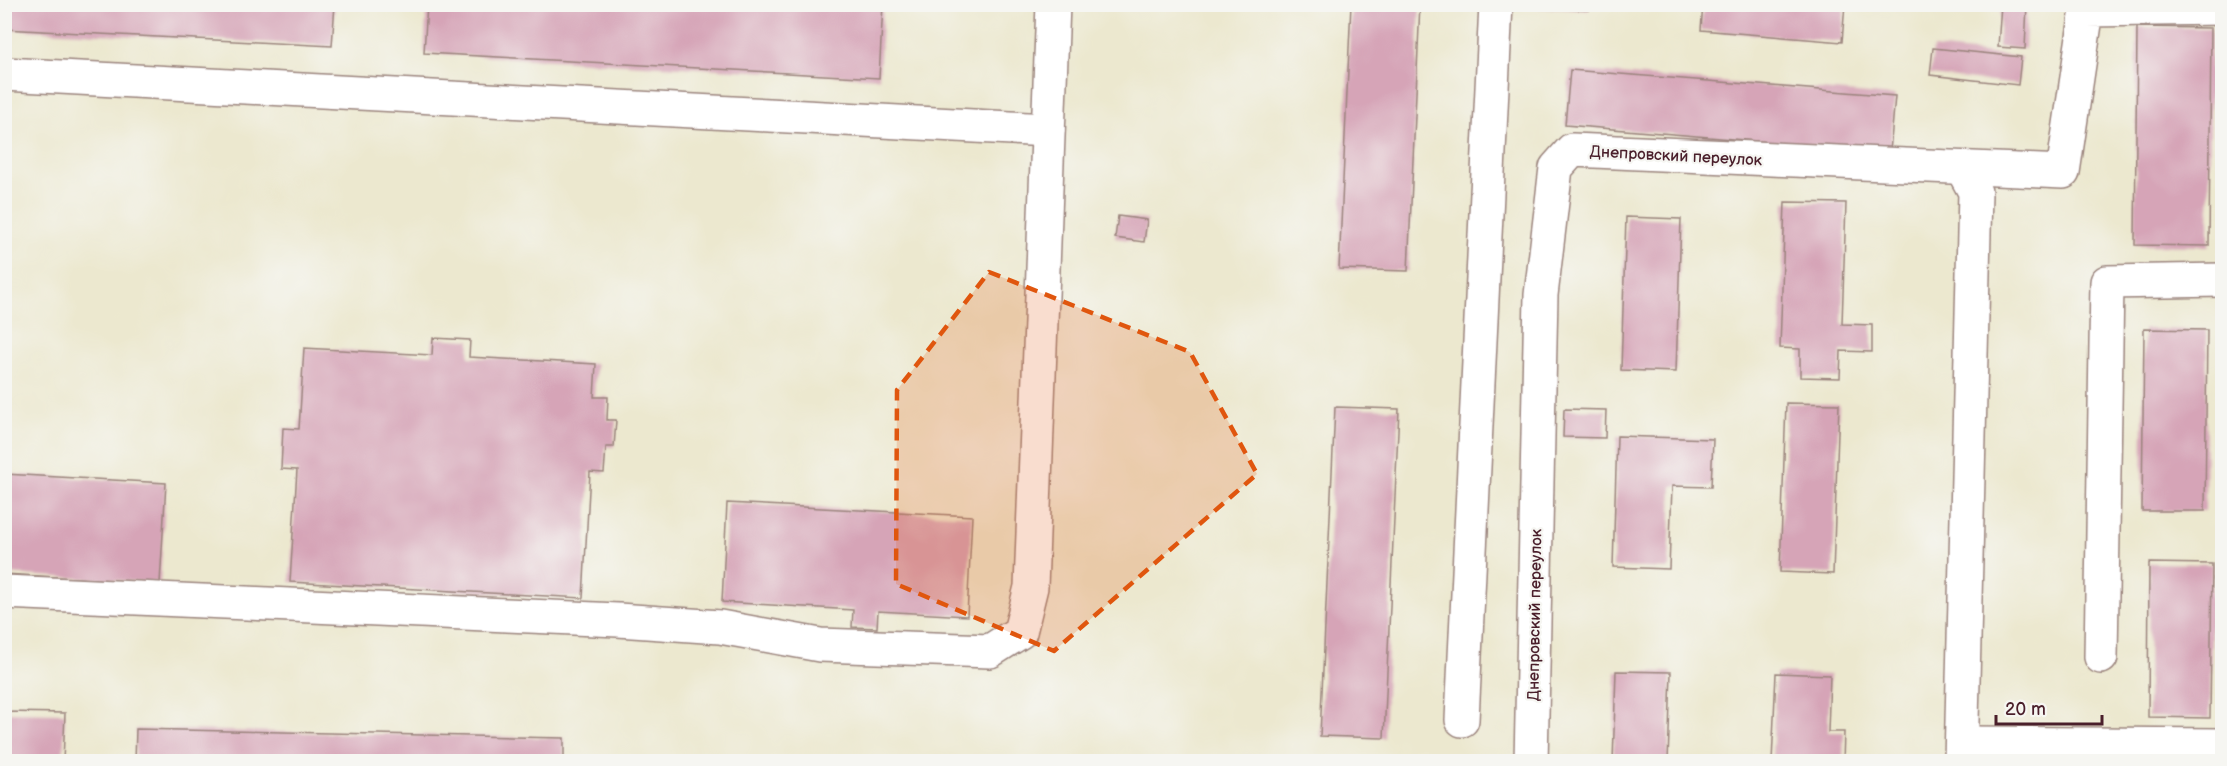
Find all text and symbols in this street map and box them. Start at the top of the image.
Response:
street label: Днепровский переулок [1589,142,1763,171]
street label: Днепровский переулок [1524,528,1547,701]
scale bar [1996,688,2102,726]
text: 20 m [2005,699,2046,720]

